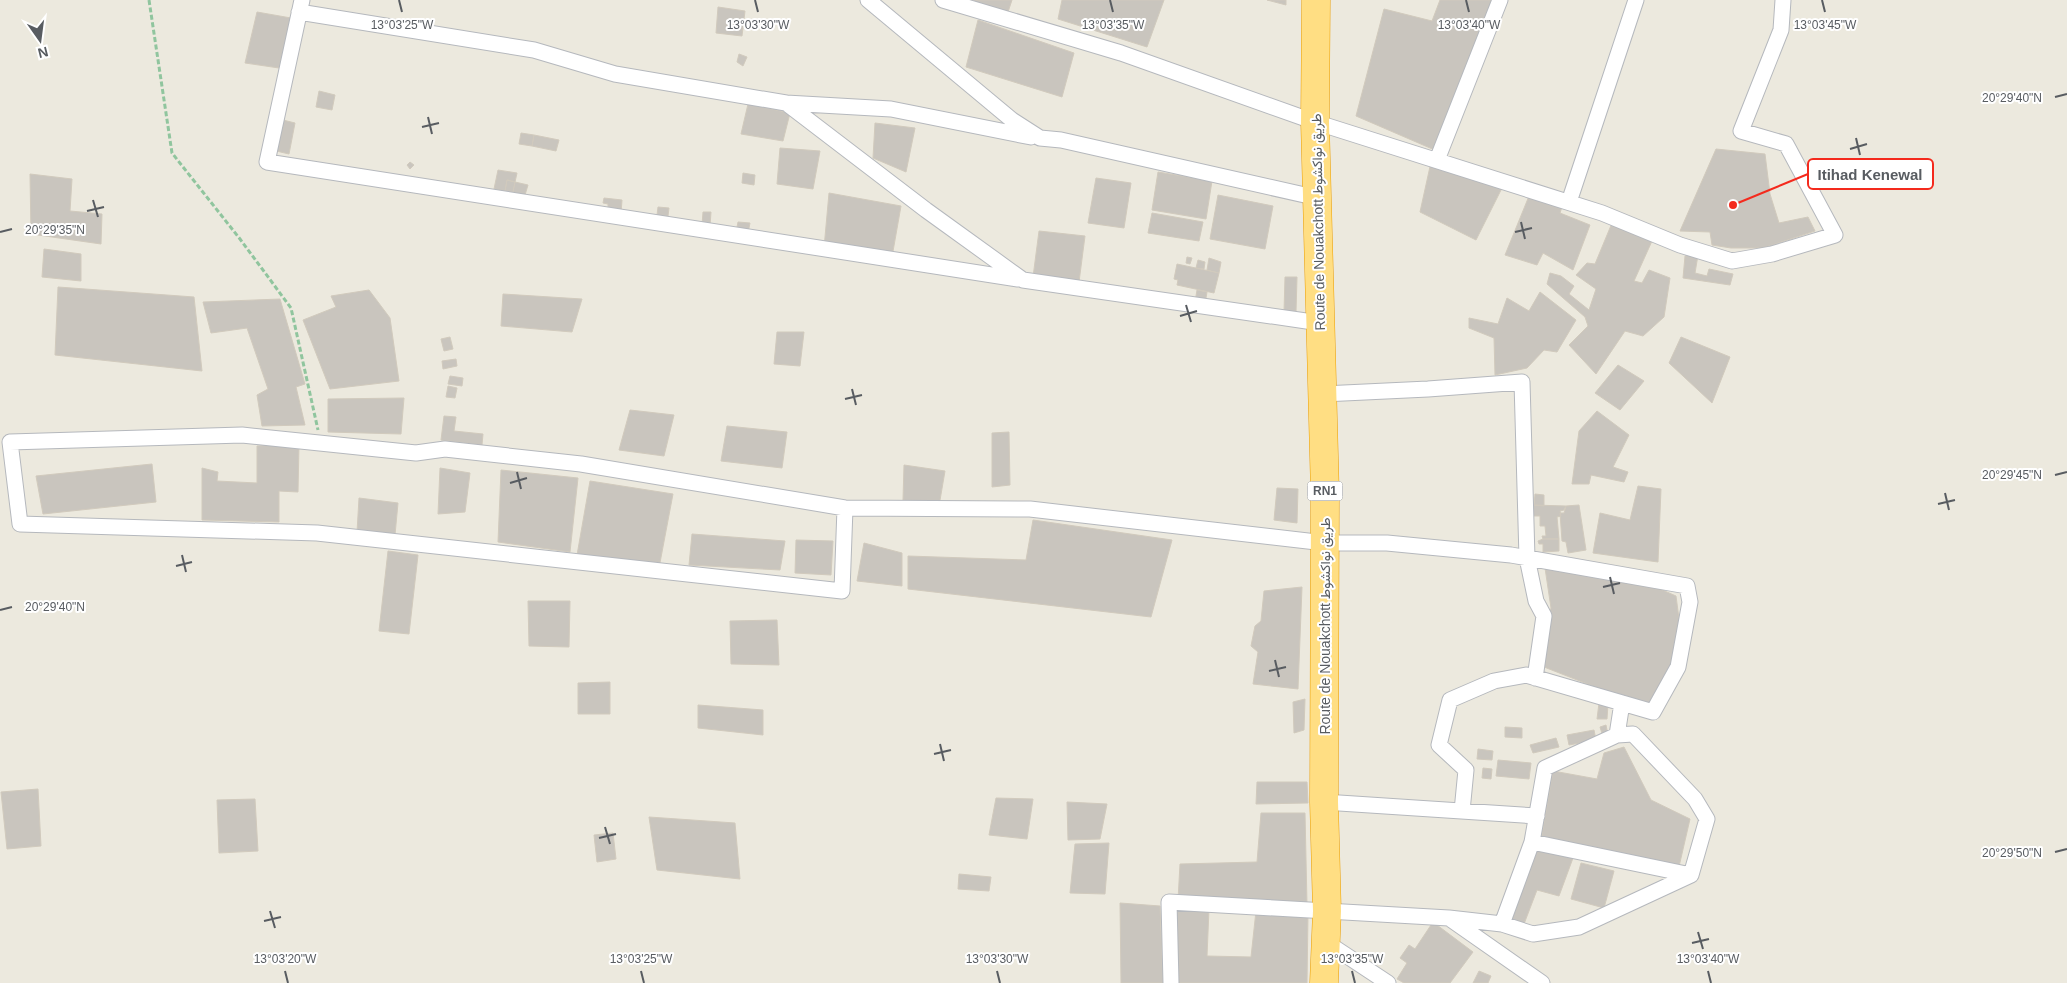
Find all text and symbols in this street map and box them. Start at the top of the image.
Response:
north arrow [15,15,65,65]
text: 13°03'25"W [371,18,434,32]
text: 13°03'30"W [727,18,790,32]
text: 13°03'35"W [1082,18,1145,32]
text: 13°03'40"W [1438,18,1501,32]
text: 13°03'45"W [1794,18,1857,32]
text: N [36,44,50,62]
text: 20°29'40"N [1982,91,2042,105]
street label: Route de Nouakchott طريق نواكشوط [1308,113,1329,331]
callout: Itihad Kenewal [1808,159,1933,189]
text: Itihad Kenewal [1817,166,1923,183]
text: 20°29'35"N [25,223,85,237]
text: 20°29'45"N [1982,468,2042,482]
road number: RN1 [1308,482,1342,501]
street label: Route de Nouakchott طريق نواكشوط [1317,517,1334,735]
text: 20°29'40"N [25,600,85,614]
text: 20°29'50"N [1982,846,2042,860]
text: 13°03'20"W [254,952,317,966]
text: 13°03'25"W [610,952,673,966]
text: 13°03'30"W [966,952,1029,966]
text: 13°03'35"W [1321,952,1384,966]
text: 13°03'40"W [1677,952,1740,966]

